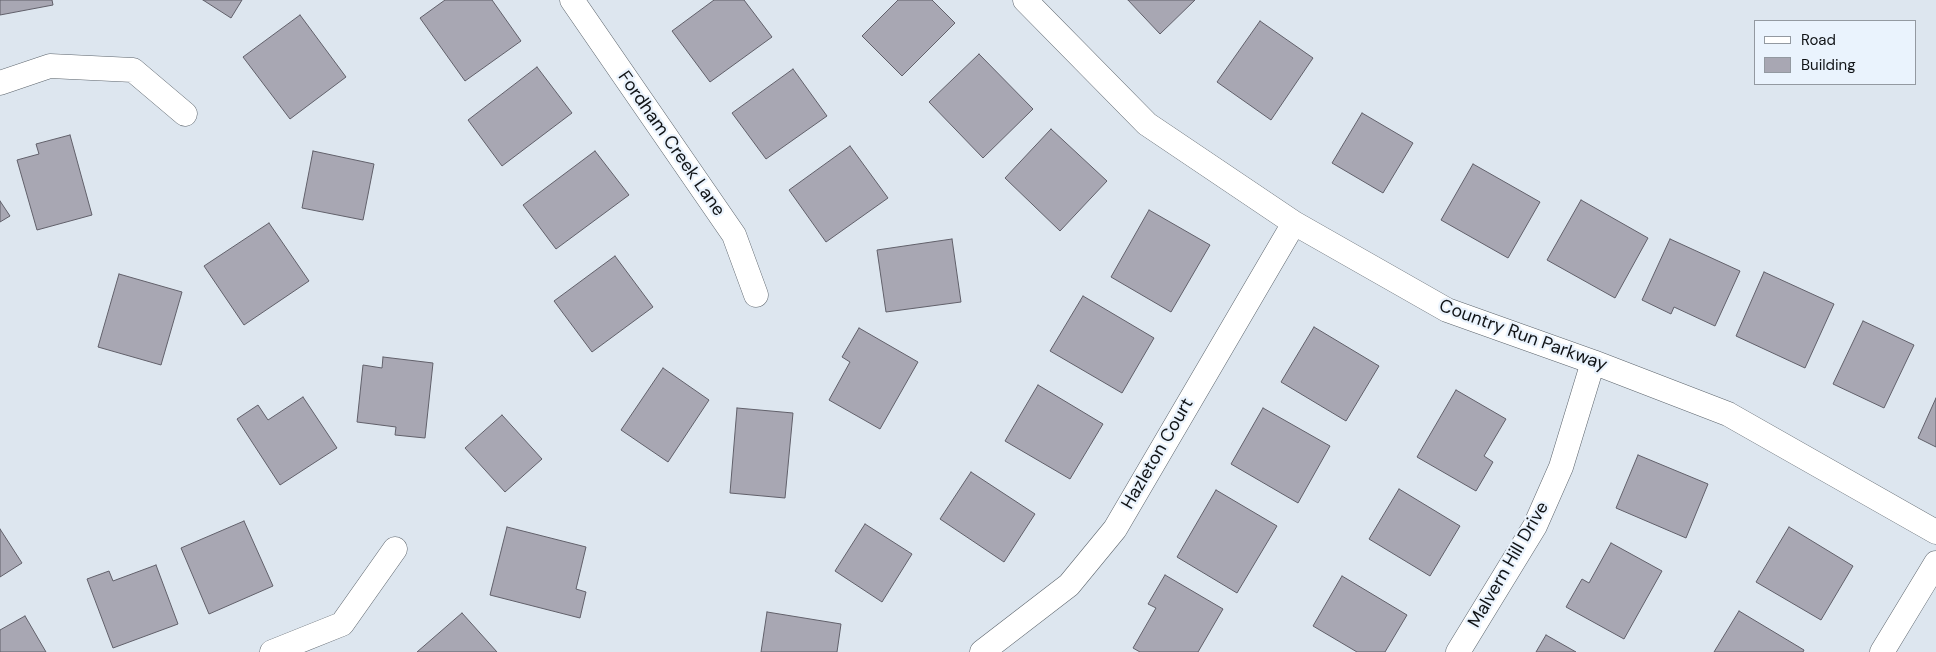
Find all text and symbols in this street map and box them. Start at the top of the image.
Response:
legend [1754,20,1916,85]
text: Road [1801,30,1836,50]
text: Building [1801,55,1856,75]
street label: Fordham Creek Lane [613,67,729,221]
street label: Country Run Parkway [1436,296,1610,376]
street label: Hazleton Court [1118,395,1198,513]
street label: Malvern Hill Drive [1464,498,1554,632]

